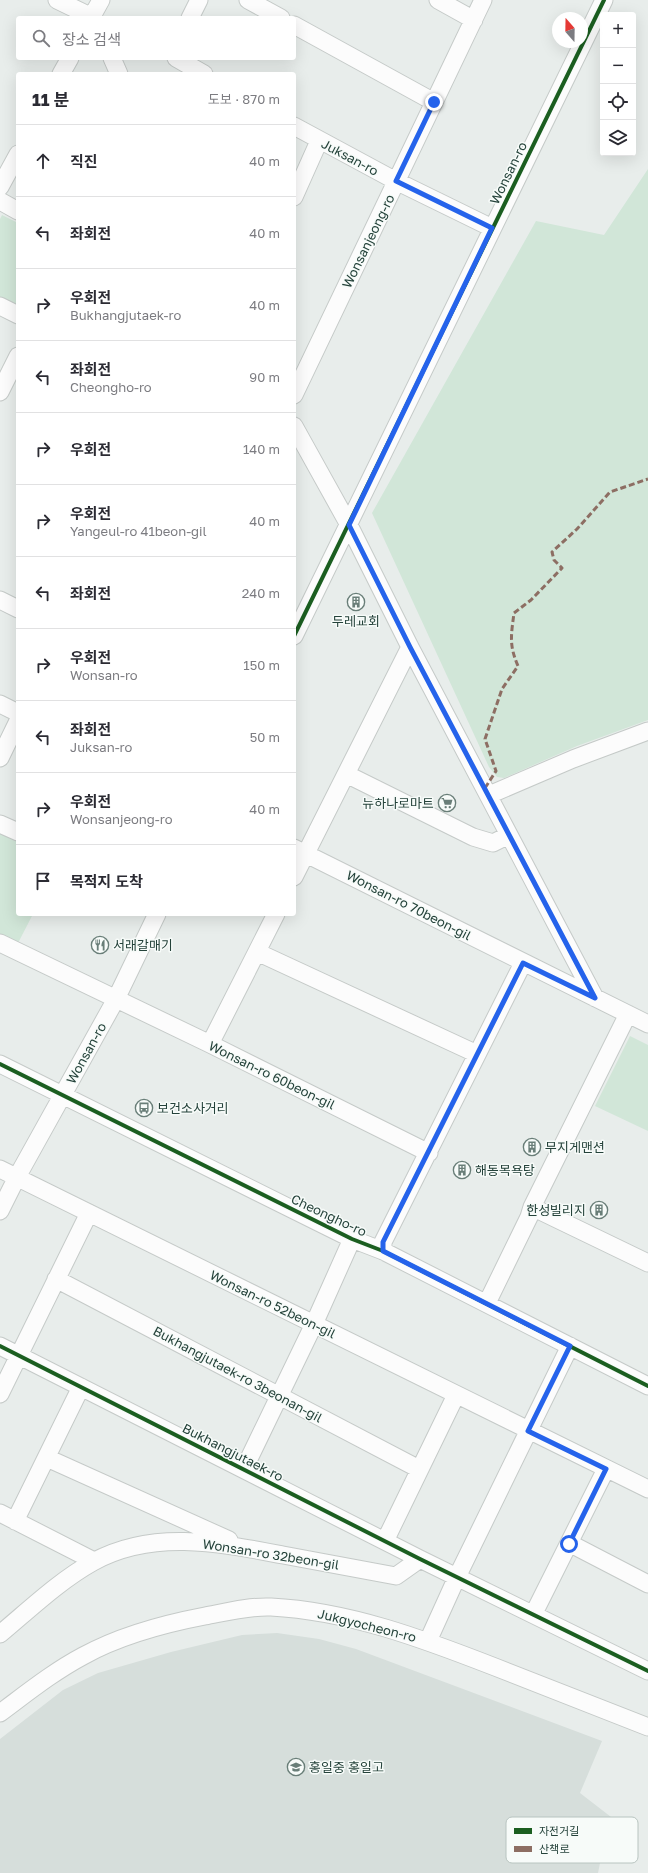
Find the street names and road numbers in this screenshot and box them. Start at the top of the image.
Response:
street label: Juksan-ro [319,135,381,179]
street label: Wonsan-ro [486,139,530,207]
street label: Wonsanjeong-ro [338,191,398,291]
street label: Wonsan-ro 70beon-gil [344,867,474,943]
street label: Wonsan-ro [63,1019,109,1086]
street label: Wonsan-ro 60beon-gil [206,1037,338,1113]
street label: Cheongho-ro [289,1190,370,1240]
street label: Wonsan-ro 52beon-gil [208,1267,338,1341]
street label: Bukhangjutaek-ro 3beonan-gil [151,1323,325,1425]
street label: Bukhangjutaek-ro [180,1420,286,1484]
street label: Wonsan-ro 32beon-gil [202,1535,340,1573]
street label: Jukgyocheon-ro [316,1605,418,1645]

